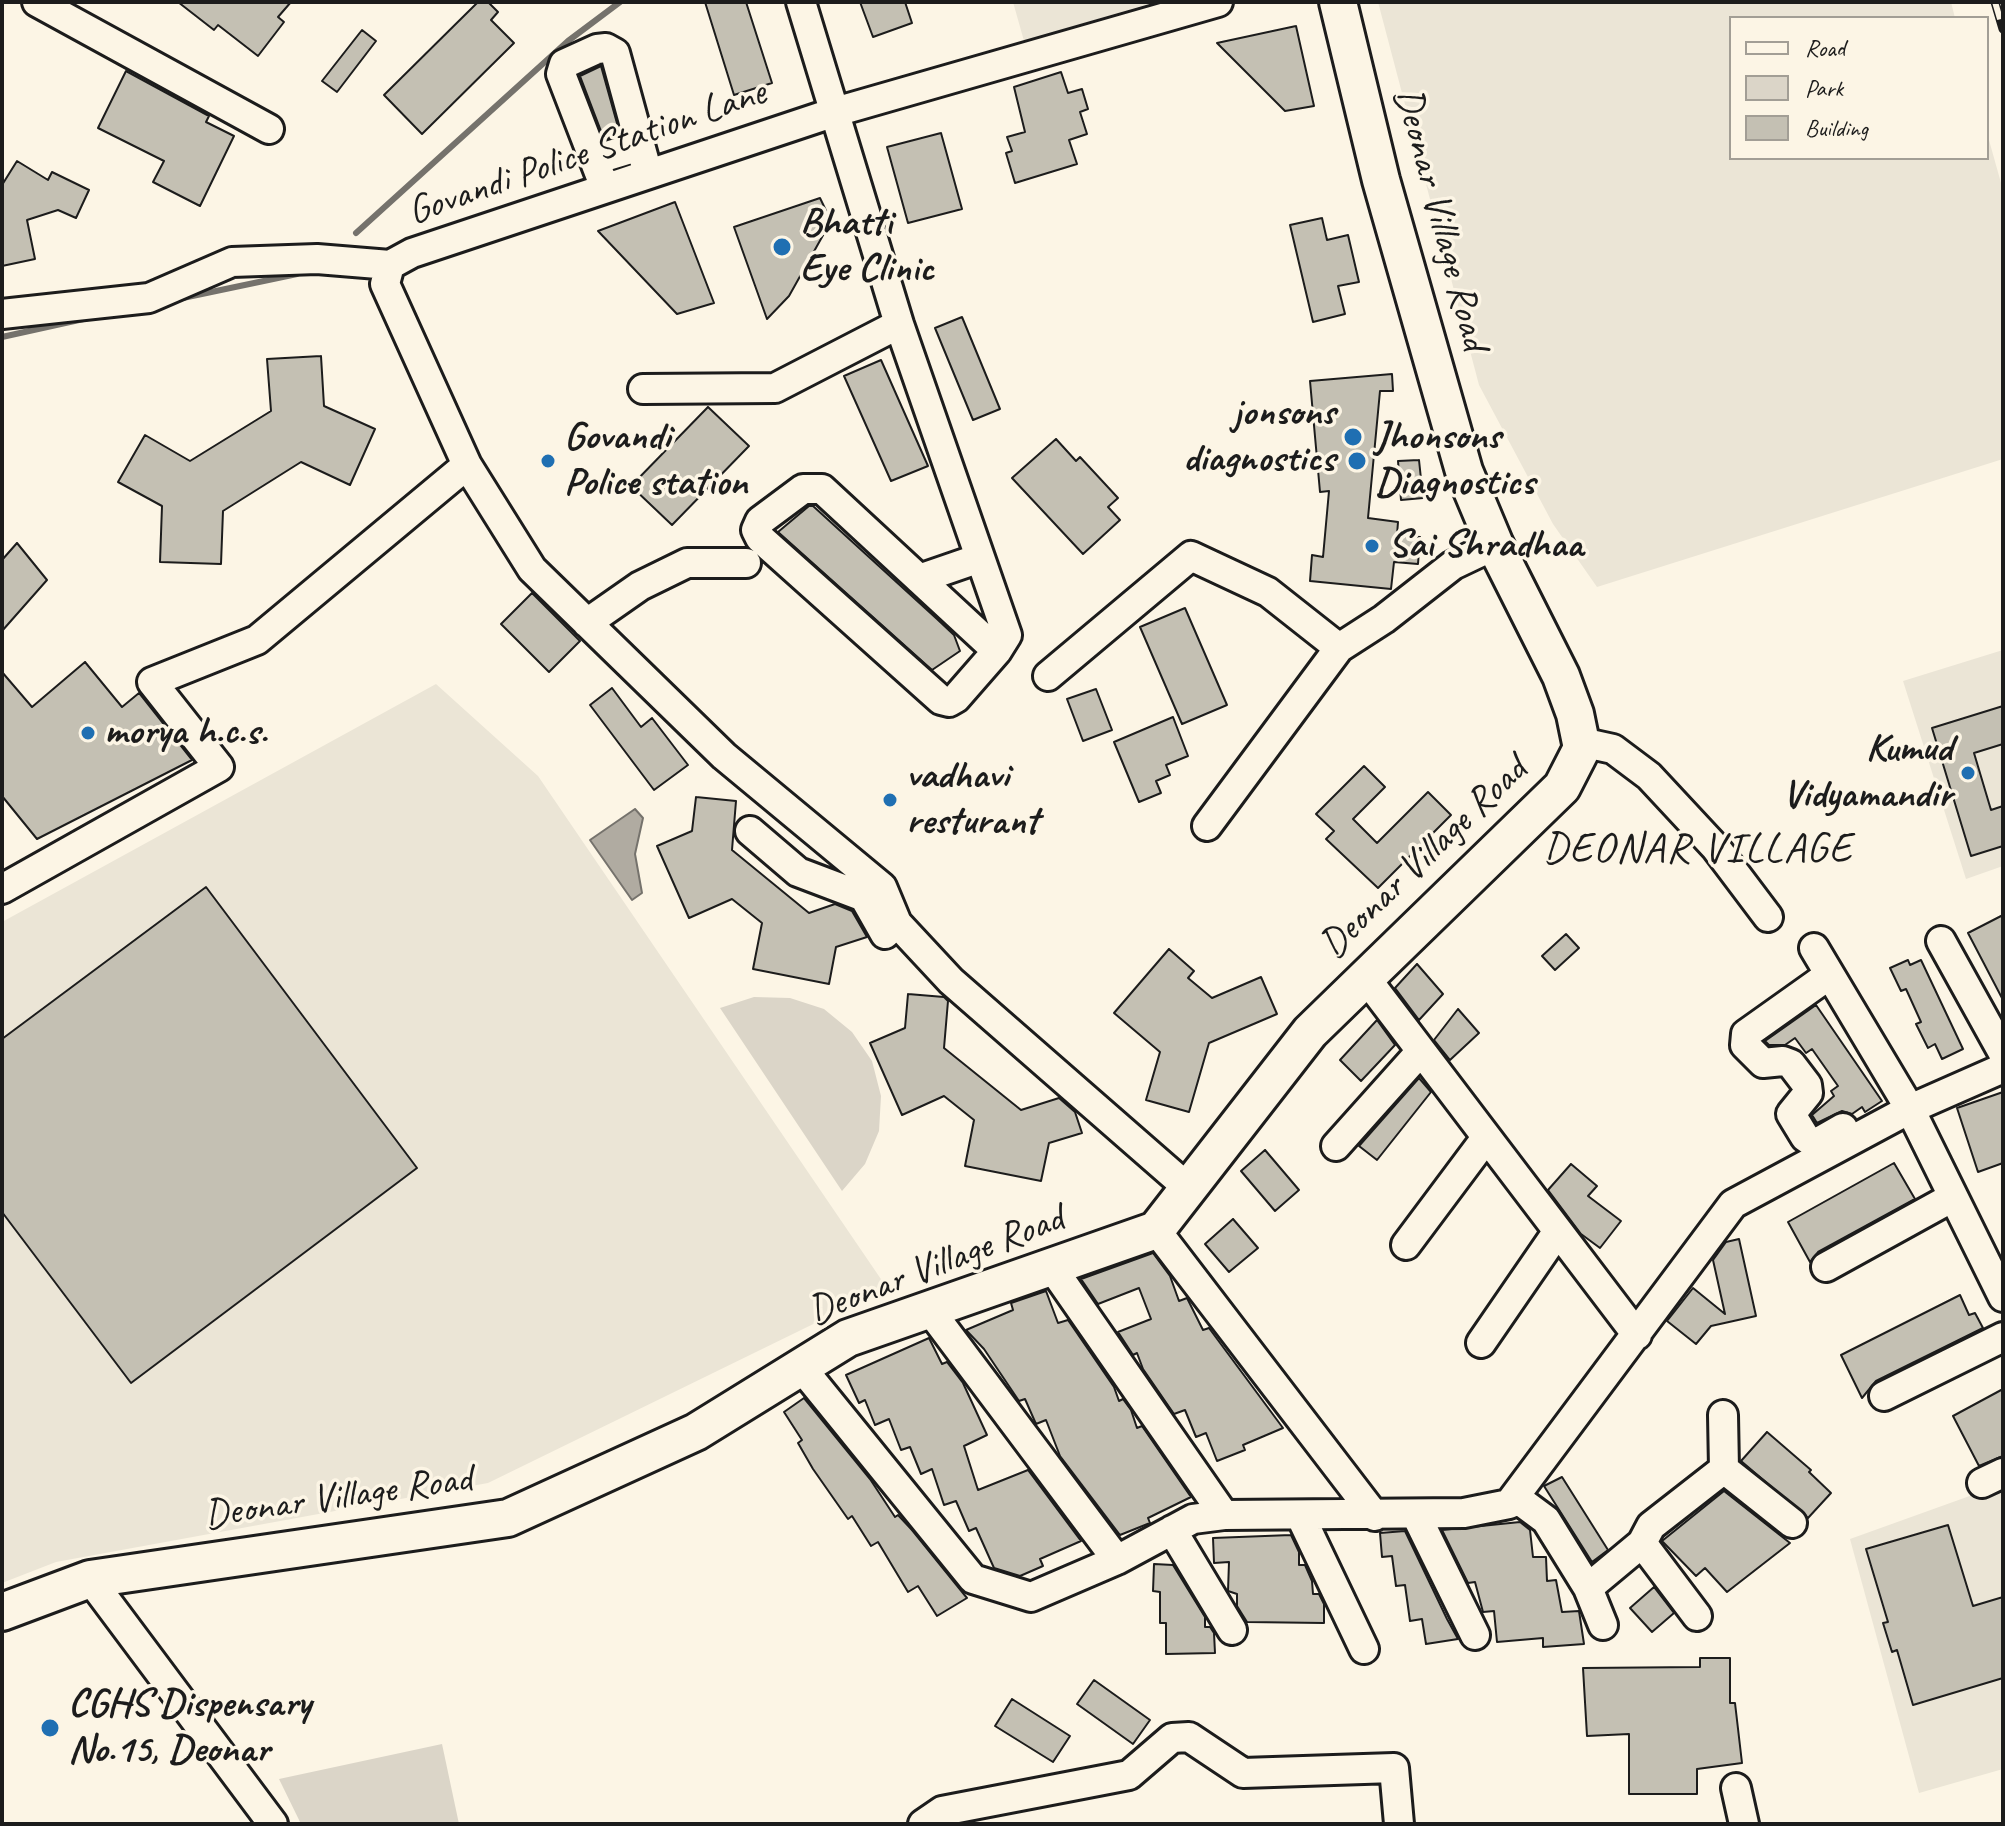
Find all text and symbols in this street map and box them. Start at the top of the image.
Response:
legend [1729,16,1989,160]
text: Road [1805,33,1845,63]
street label: Govandi Police Station Lane [402,69,772,237]
text: Park [1805,73,1843,103]
street label: Deonar Village Road [1382,83,1498,355]
text: Building [1805,113,1868,143]
place label: Bhatti Eye Clinic [800,200,934,294]
marker: Bhatti Eye Clinic [771,236,793,258]
place label: jonsons diagnostics [1183,390,1335,484]
place label: Govandi Police station [564,414,747,508]
place label: Jhonsons Diagnostics [1375,414,1534,508]
marker: jonsons diagnostics [1342,426,1364,448]
marker: Jhonsons Diagnostics [1346,450,1368,472]
marker: Govandi Police station [539,452,557,470]
place label: Sai Shradhaa [1388,522,1583,570]
marker: Sai Shradhaa [1363,537,1381,555]
place label: morya h.c.s. [104,709,267,757]
marker: morya h.c.s. [79,724,97,742]
place label: Kumud Vidyamandir [1782,726,1952,820]
street label: Deonar Village Road [1310,747,1538,969]
place label: vadhavi resturant [906,753,1039,847]
marker: Kumud Vidyamandir [1959,764,1977,782]
marker: vadhavi resturant [881,791,899,809]
district label: DEONAR VILLAGE [1546,825,1850,875]
street label: Deonar Village Road [802,1195,1070,1337]
street label: Deonar Village Road [201,1455,475,1541]
place label: CGHS Dispensary No.15, Deonar [68,1681,311,1775]
marker: CGHS Dispensary No.15, Deonar [39,1717,61,1739]

